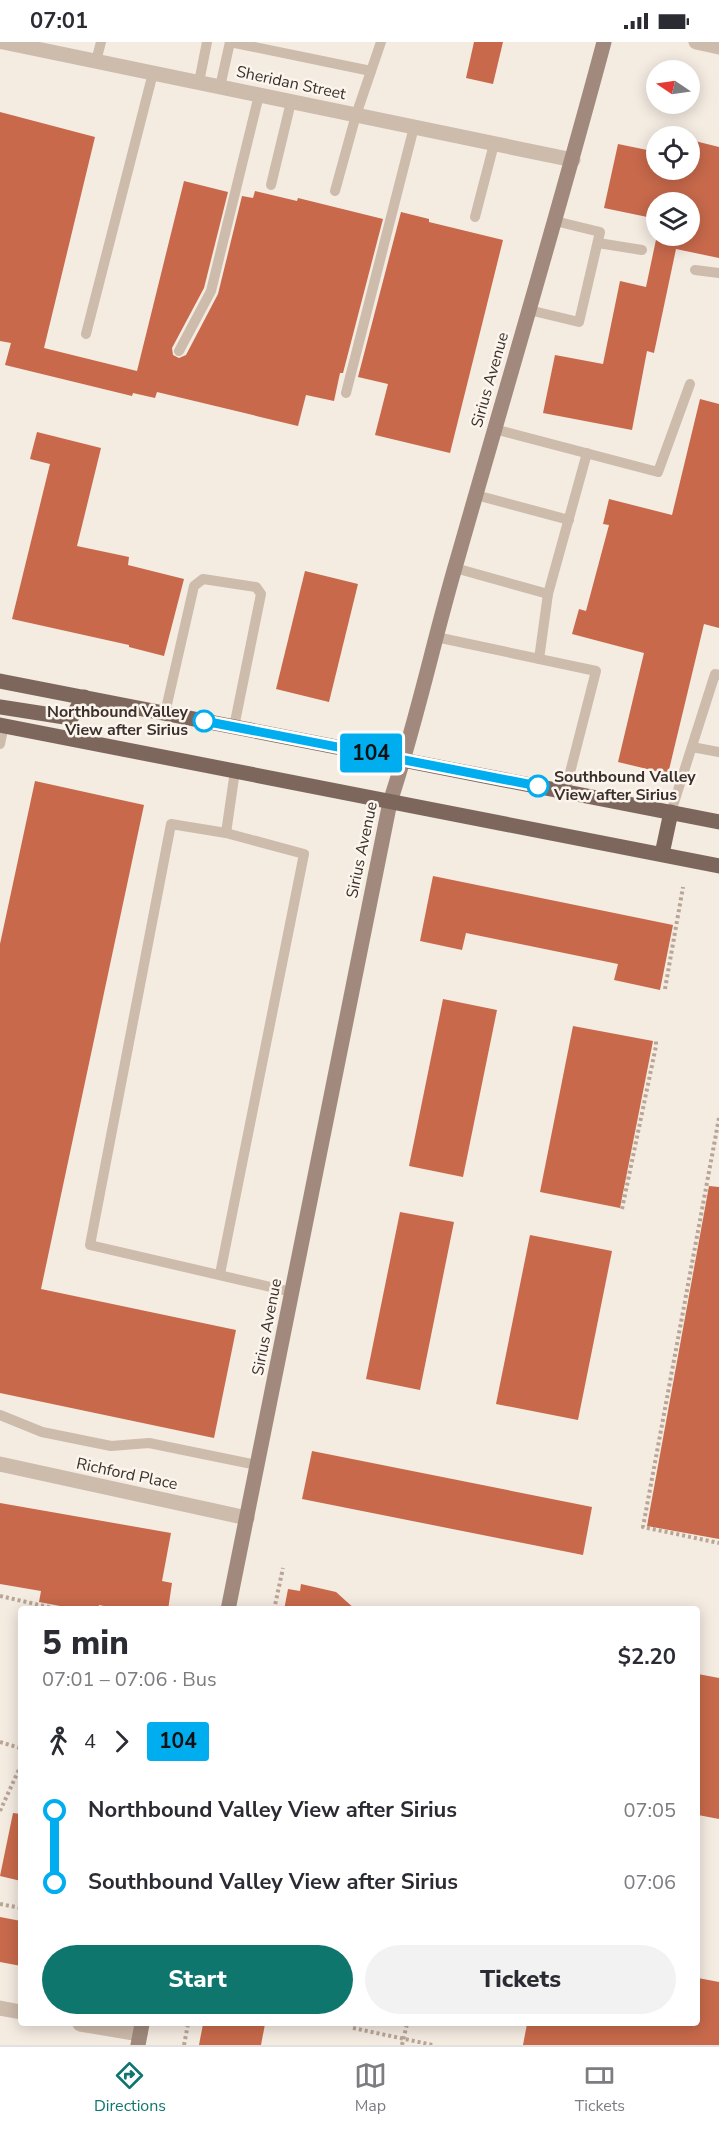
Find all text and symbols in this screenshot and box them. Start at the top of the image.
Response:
text: 07:01 [30,6,88,36]
north arrow [646,60,700,114]
map controls [646,60,700,246]
street label: Sheridan Street [234,61,348,105]
button: locate [646,126,700,180]
button: layers [646,192,700,246]
street label: Sirius Avenue [466,330,514,430]
place label: Northbound Valley View after Sirius [47,701,189,741]
marker: Northbound Valley View after Sirius [193,710,215,732]
line badge: 104 [336,734,406,772]
text: 104 [352,739,390,767]
place label: Southbound Valley View after Sirius [553,766,696,806]
marker: Southbound Valley View after Sirius [527,775,549,797]
street label: Sirius Avenue [341,800,383,900]
street label: Sirius Avenue [247,1277,287,1377]
street label: Richford Place [74,1453,180,1495]
text: 5 min [42,1621,129,1666]
text: $2.20 [618,1642,676,1672]
text: 07:01 – 07:06 · Bus [42,1666,217,1693]
icon: walk [42,1725,75,1758]
icon: forward [105,1725,138,1758]
text: 104 [159,1727,197,1755]
text: 4 [84,1728,96,1755]
text: Northbound Valley View after Sirius [88,1795,457,1825]
text: 07:05 [623,1797,676,1824]
text: Southbound Valley View after Sirius [88,1867,458,1897]
text: 07:06 [623,1869,676,1896]
button: Start [42,1945,353,2014]
button: Tickets [365,1945,676,2014]
tab: Directions [94,2059,166,2117]
tab: Map [354,2059,387,2117]
tab: Tickets [575,2059,625,2117]

